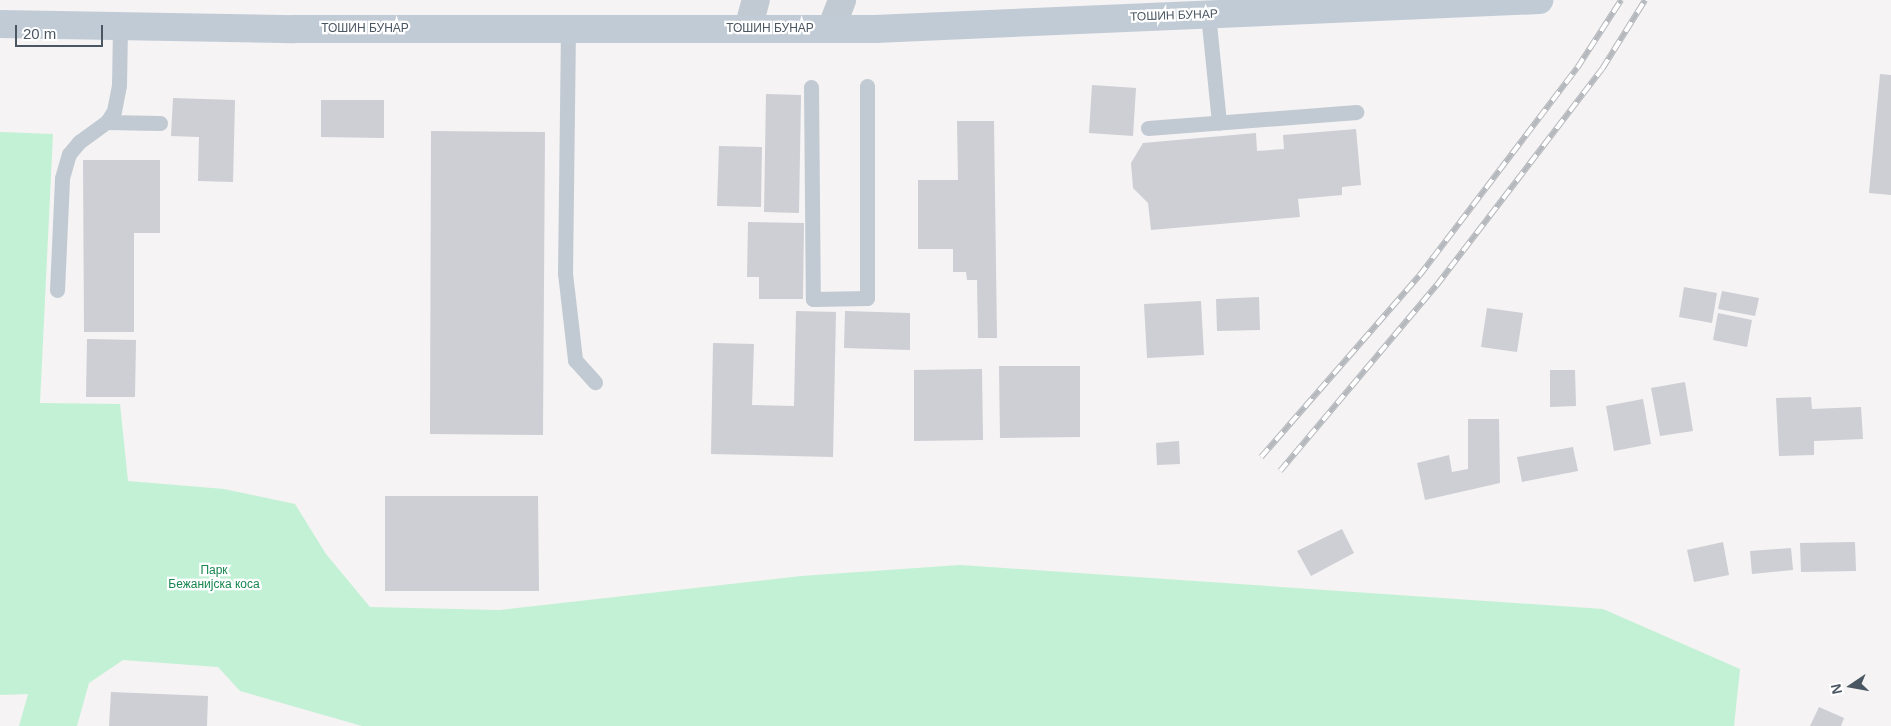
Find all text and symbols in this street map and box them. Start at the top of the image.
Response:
street label: ТОШИН БУНАР [1130,7,1218,25]
scale bar [18,15,105,47]
street label: ТОШИН БУНАР [321,22,409,36]
street label: ТОШИН БУНАР [726,22,814,36]
text: 20 m [23,25,56,42]
park label: Парк Бежанијска коса [168,564,260,592]
north arrow [1826,661,1876,711]
text: N [1827,683,1845,696]

